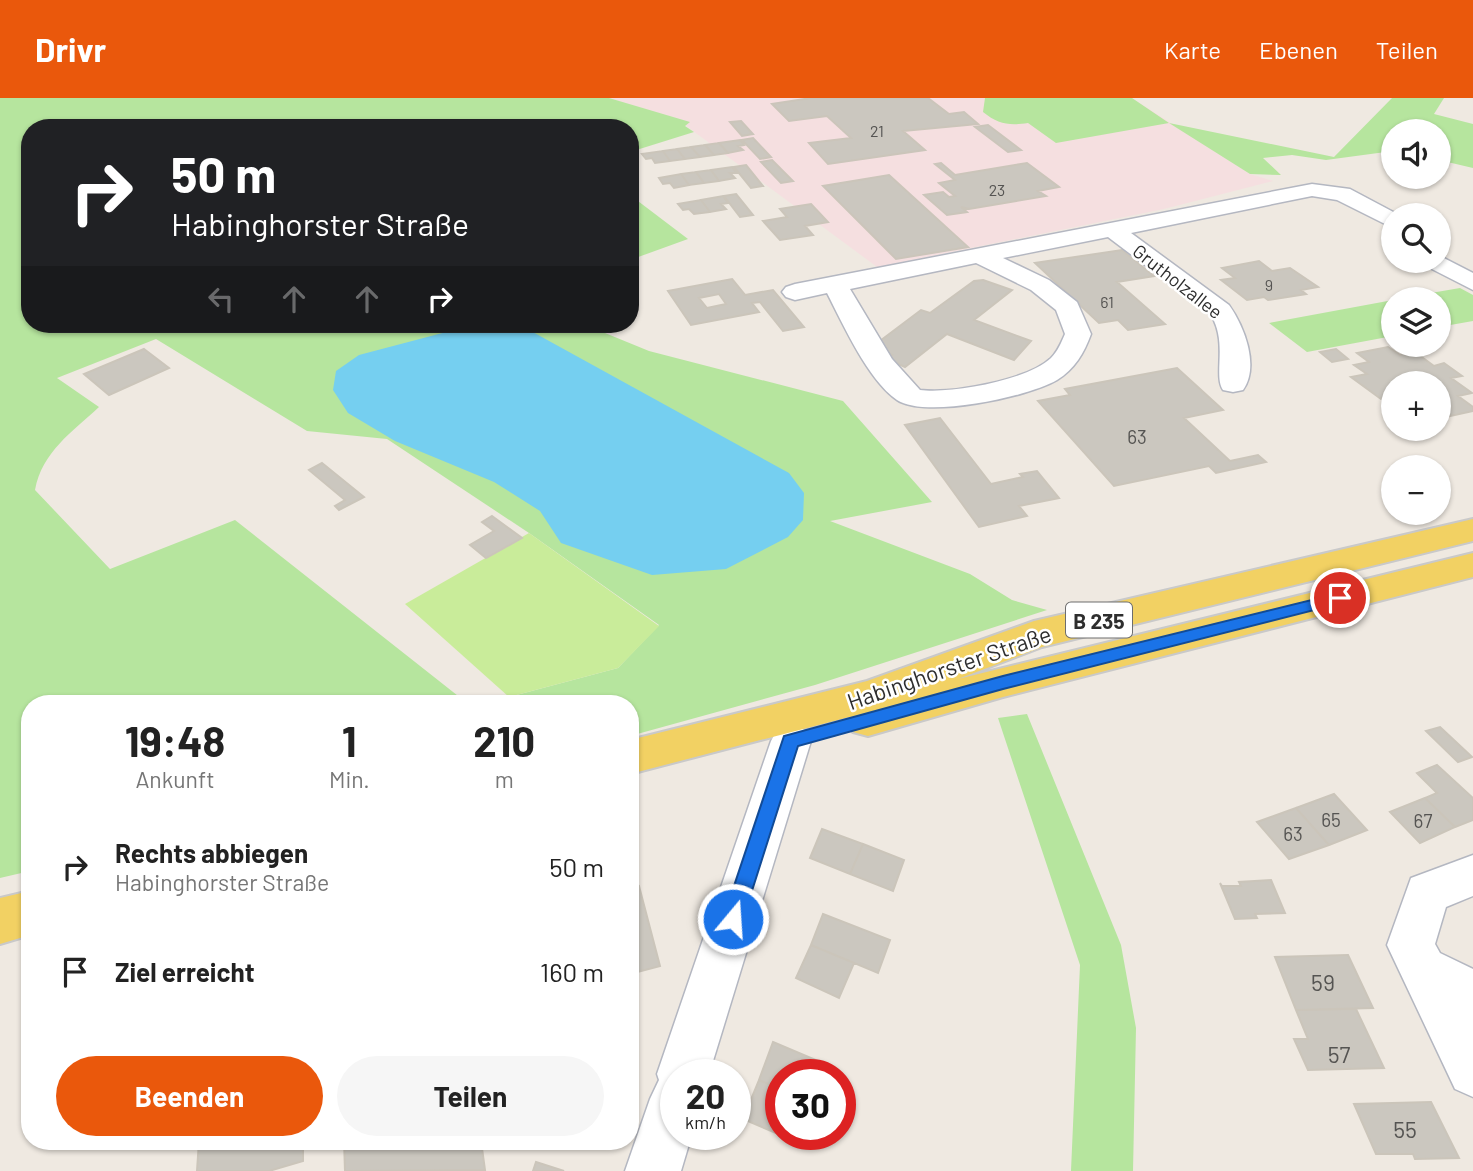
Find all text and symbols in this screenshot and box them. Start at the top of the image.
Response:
text: Drivr [35,29,106,69]
text: Karte [1164,35,1221,64]
text: Ebenen [1259,35,1338,64]
text: Teilen [1376,35,1438,64]
map controls [1381,119,1451,525]
button: sound [1381,119,1451,189]
house number: 21 [870,121,884,140]
text: 50 m [171,144,276,203]
icon: right [56,147,147,238]
house number: 23 [989,180,1005,199]
button: search [1381,203,1451,273]
text: Habinghorster Straße [171,204,469,242]
street label: Grutholzallee [1129,239,1227,323]
house number: 9 [1265,275,1273,294]
icon: left [202,280,240,318]
icon: ahead [275,280,313,318]
icon: ahead [348,280,386,318]
icon: right [421,280,459,318]
button: layers [1381,287,1451,357]
house number: 61 [1100,292,1114,311]
button: + [1381,371,1451,441]
house number: 63 [1127,425,1147,448]
button: − [1381,455,1451,525]
pin [1310,568,1370,628]
icon: arrive [1321,579,1359,617]
road number: B 235 [1066,602,1132,638]
street label: Habinghorster Straße [843,619,1055,715]
text: 19:48 [125,715,225,765]
text: 1 [342,715,357,765]
text: 210 [473,715,535,765]
text: Ankunft [135,765,215,793]
text: Min. [329,765,370,793]
text: m [495,765,514,793]
house number: 65 [1321,808,1341,831]
house number: 67 [1414,809,1432,832]
house number: 63 [1283,822,1303,845]
text: Rechts abbiegen [115,837,308,868]
icon: right [56,848,94,886]
text: 50 m [549,851,604,882]
text: Habinghorster Straße [115,868,329,896]
position arrow [696,882,770,956]
icon: arrive [56,953,94,991]
text: Ziel erreicht [115,956,255,987]
text: 160 m [540,956,604,987]
house number: 59 [1311,968,1335,996]
house number: 57 [1328,1040,1350,1068]
button: Beenden [56,1056,323,1136]
button: Teilen [337,1056,604,1136]
speed limit sign: 30 [765,1059,856,1150]
text: 20 [686,1074,725,1116]
text: km/h [685,1111,726,1133]
house number: 55 [1393,1115,1417,1143]

